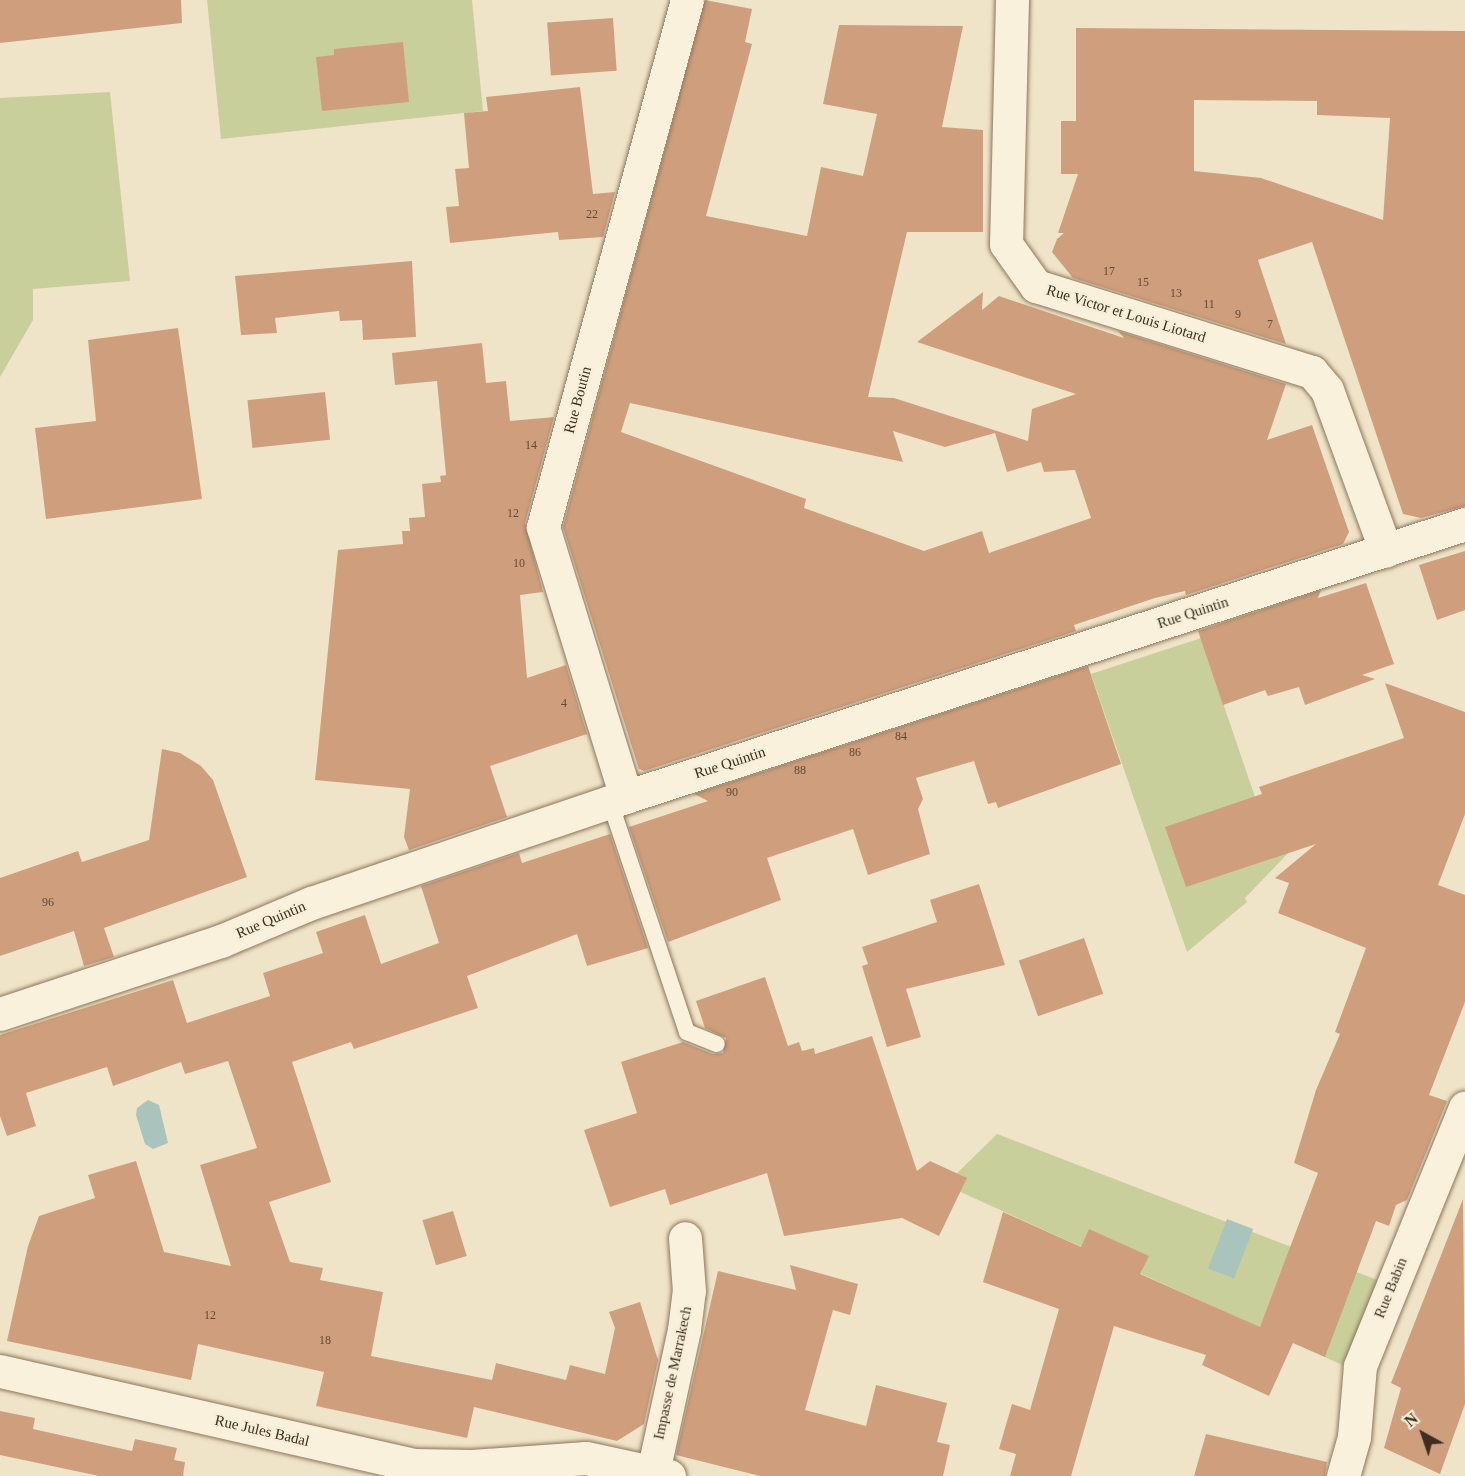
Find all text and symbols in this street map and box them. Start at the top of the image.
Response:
house number: 22 [586,208,598,222]
house number: 17 [1103,265,1115,279]
house number: 15 [1137,276,1149,290]
street label: Rue Victor et Louis Liotard [1044,281,1208,347]
house number: 13 [1170,287,1182,301]
house number: 11 [1203,298,1215,312]
house number: 9 [1235,308,1241,322]
house number: 7 [1267,318,1273,332]
street label: Rue Boutin [560,364,596,436]
house number: 14 [525,439,537,453]
house number: 12 [507,507,519,521]
house number: 10 [513,557,525,571]
street label: Rue Quintin [1155,593,1231,633]
house number: 4 [561,697,567,711]
house number: 84 [895,730,907,744]
street label: Rue Quintin [692,743,768,783]
house number: 86 [849,746,861,760]
house number: 88 [794,764,806,778]
house number: 90 [726,786,738,800]
house number: 96 [42,896,54,910]
street label: Rue Quintin [234,897,308,943]
street label: Rue Babin [1371,1255,1411,1321]
street label: Impasse de Marrakech [650,1305,696,1441]
house number: 12 [204,1309,216,1323]
house number: 18 [319,1334,331,1348]
north arrow [1393,1404,1453,1464]
text: N [1401,1410,1421,1430]
street label: Rue Jules Badal [213,1411,311,1451]

